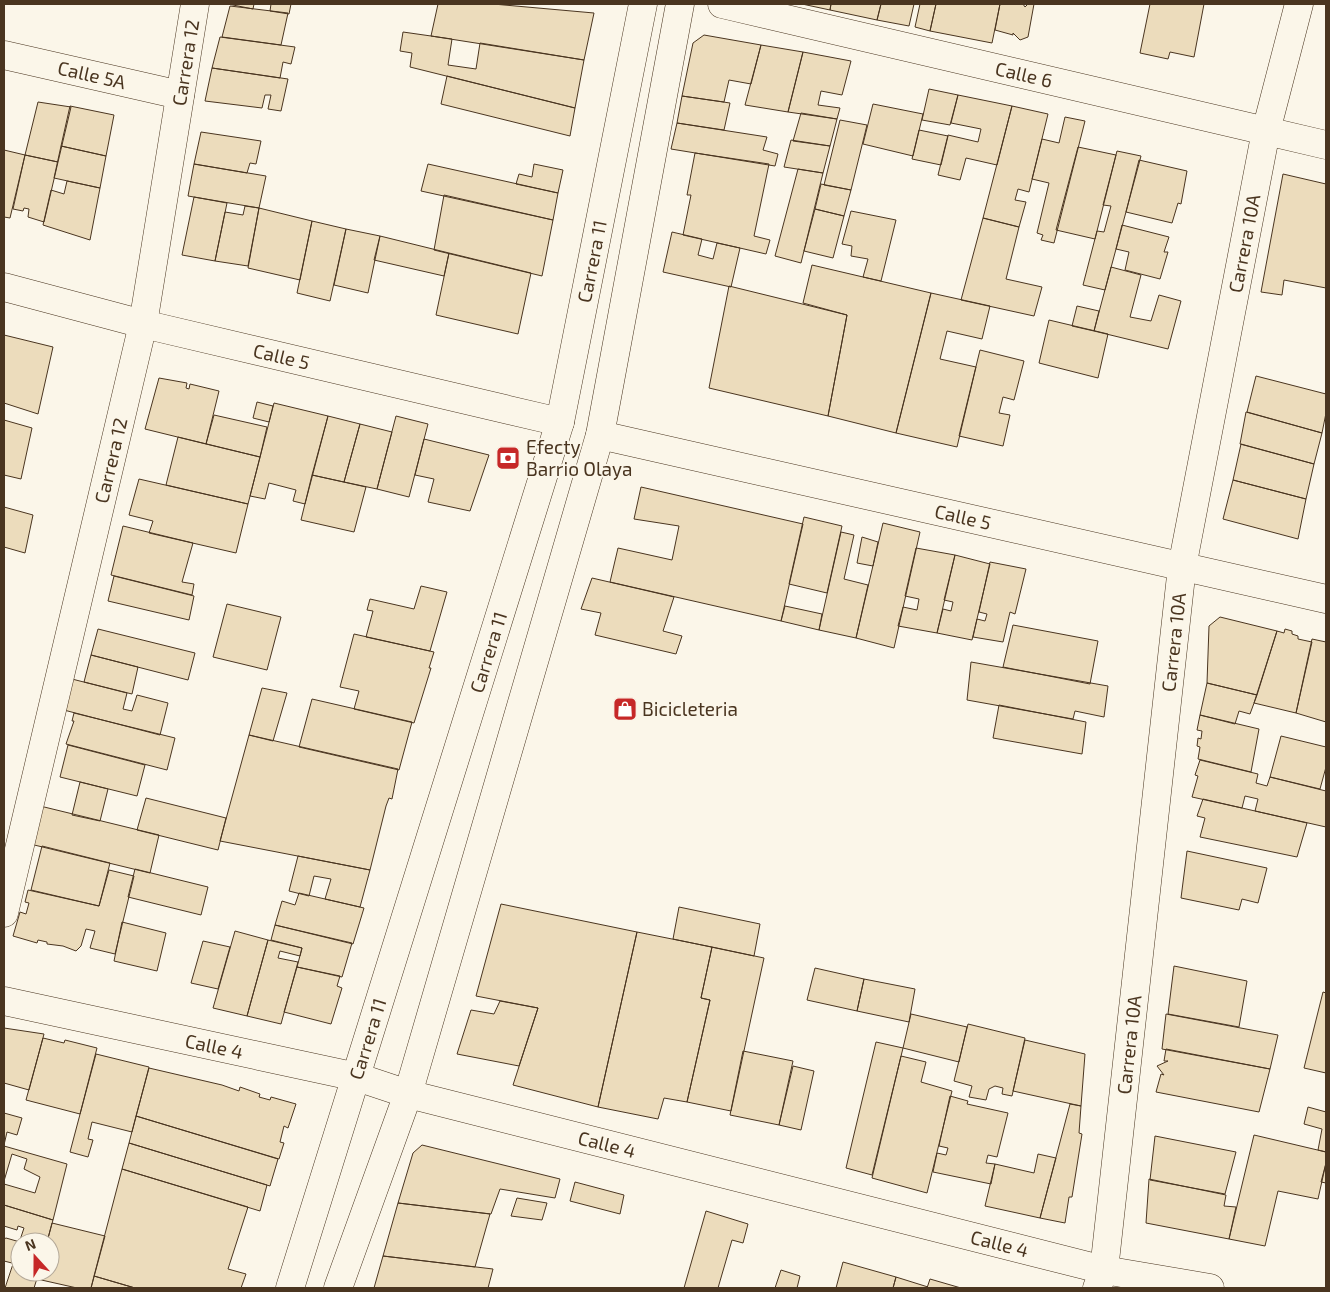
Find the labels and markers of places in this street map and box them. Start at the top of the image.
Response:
place label: Efecty Barrio Olaya [526,435,632,480]
bank icon: Efecty Barrio Olaya [495,445,521,471]
shop icon: Bicicleteria [612,696,638,722]
place label: Bicicleteria [642,697,738,720]

